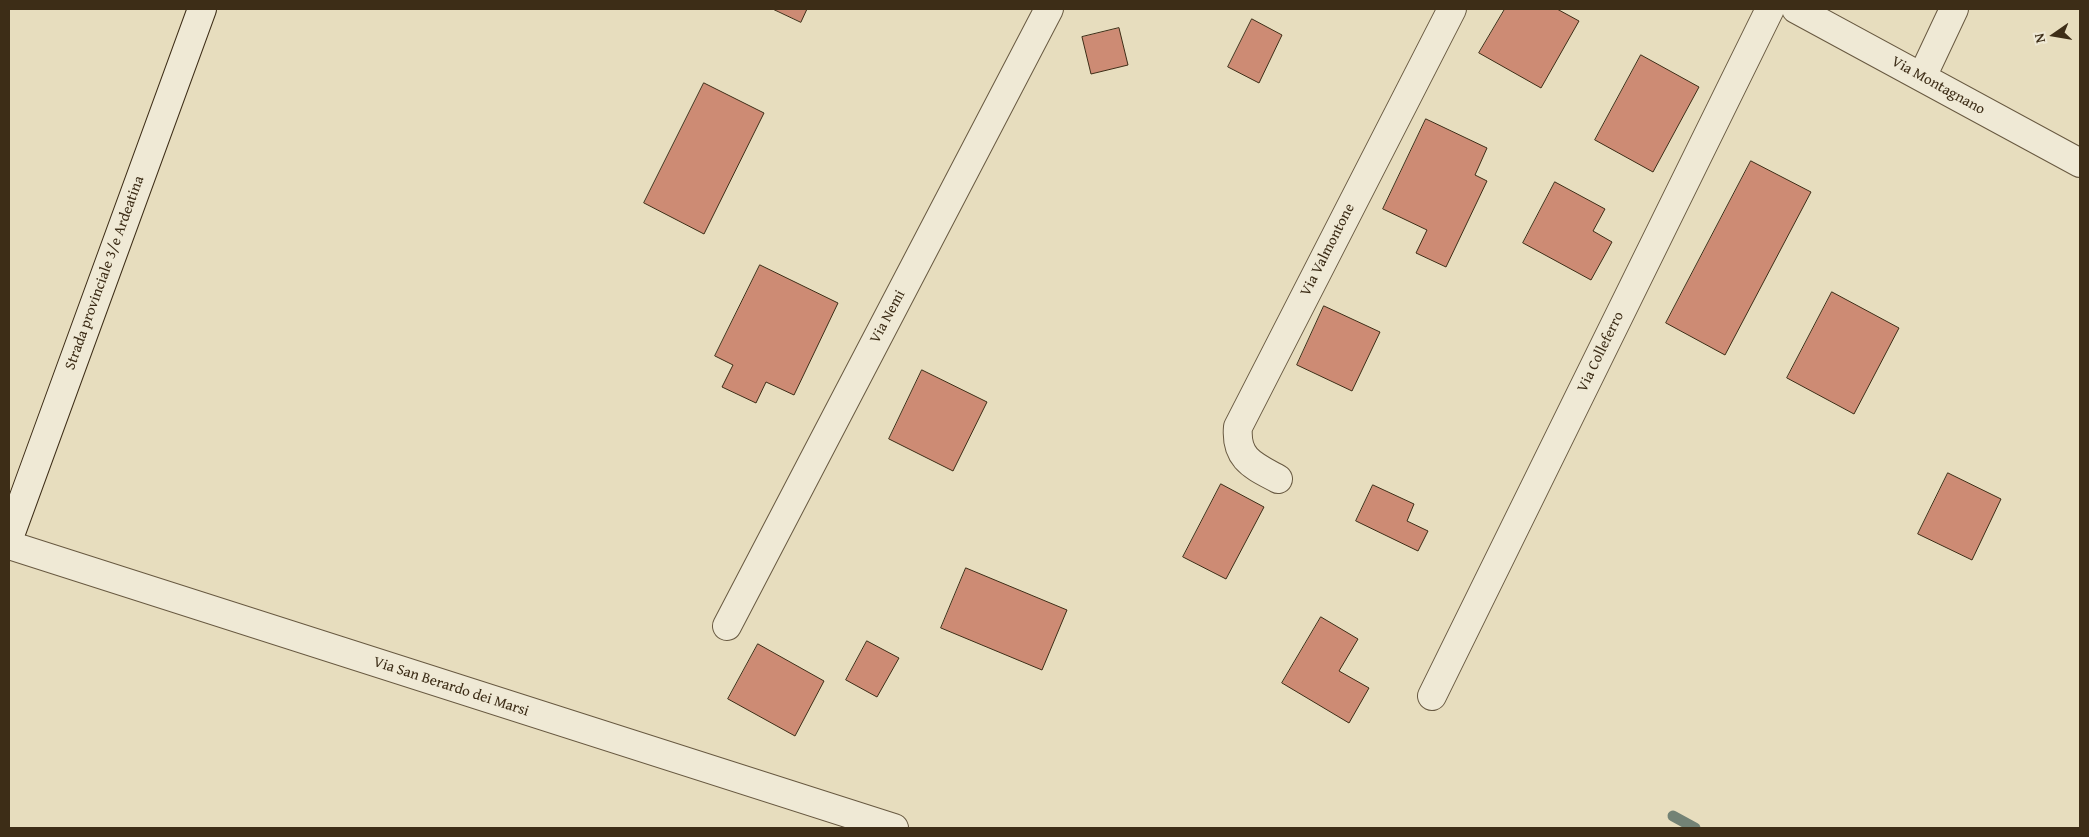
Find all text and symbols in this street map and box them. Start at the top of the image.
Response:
north arrow [2029,10,2079,60]
text: N [2029,32,2050,45]
street label: Via Montagnano [1888,53,1988,119]
street label: Strada provinciale 3/e Ardeatina [61,174,149,372]
street label: Via Valmontone [1297,201,1359,299]
street label: Via Nemi [867,287,909,347]
street label: Via Colleferro [1574,309,1628,395]
street label: Via San Berardo dei Marsi [371,653,531,721]

